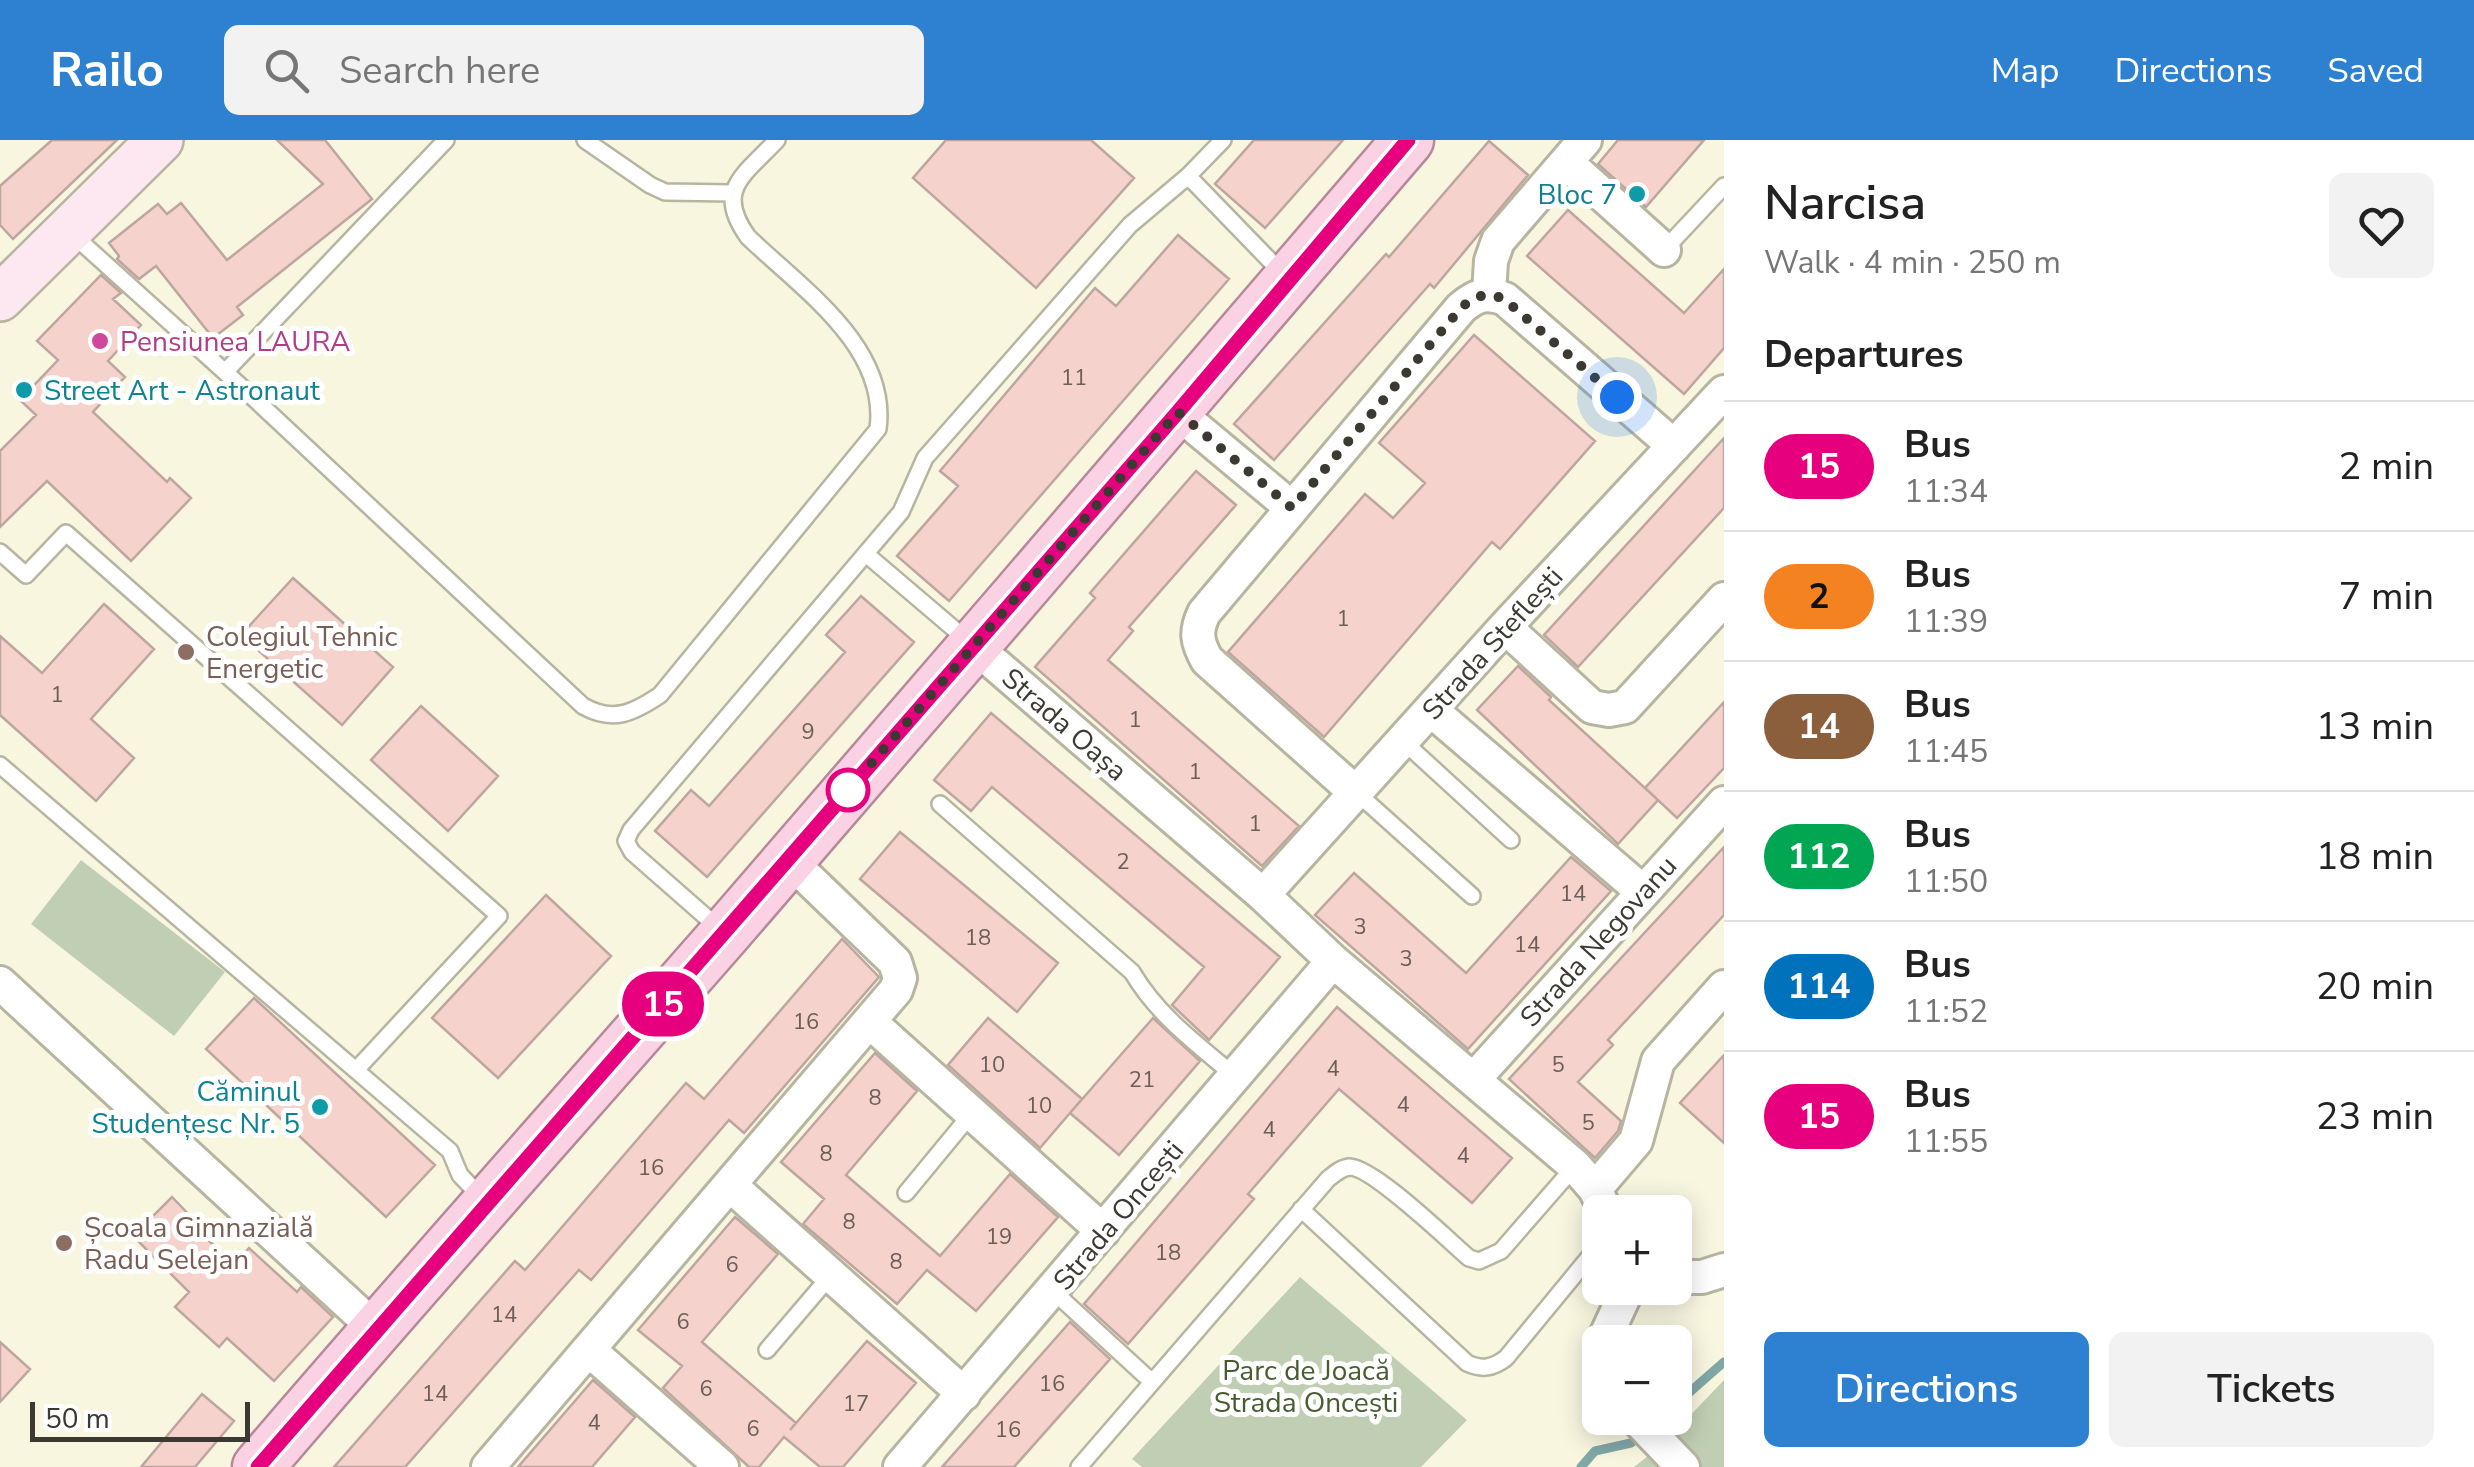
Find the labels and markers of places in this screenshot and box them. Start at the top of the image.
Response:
place label: Bloc 7 [1537,176,1617,214]
marker: Bloc 7 [1626,183,1648,205]
place label: Pensiunea LAURA [120,323,351,361]
marker: Pensiunea LAURA [89,330,111,352]
place label: Street Art - Astronaut [44,372,320,410]
marker: Street Art - Astronaut [13,379,35,401]
place label: Colegiul Tehnic Energetic [206,618,397,688]
marker: Colegiul Tehnic Energetic [175,641,197,663]
unlabelled marker [827,769,869,811]
place label: Căminul Studențesc Nr. 5 [91,1073,301,1143]
marker: Căminul Studențesc Nr. 5 [309,1096,331,1118]
place label: Școala Gimnazială Radu Selejan [84,1209,314,1279]
marker: Școala Gimnazială Radu Selejan [53,1232,75,1254]

